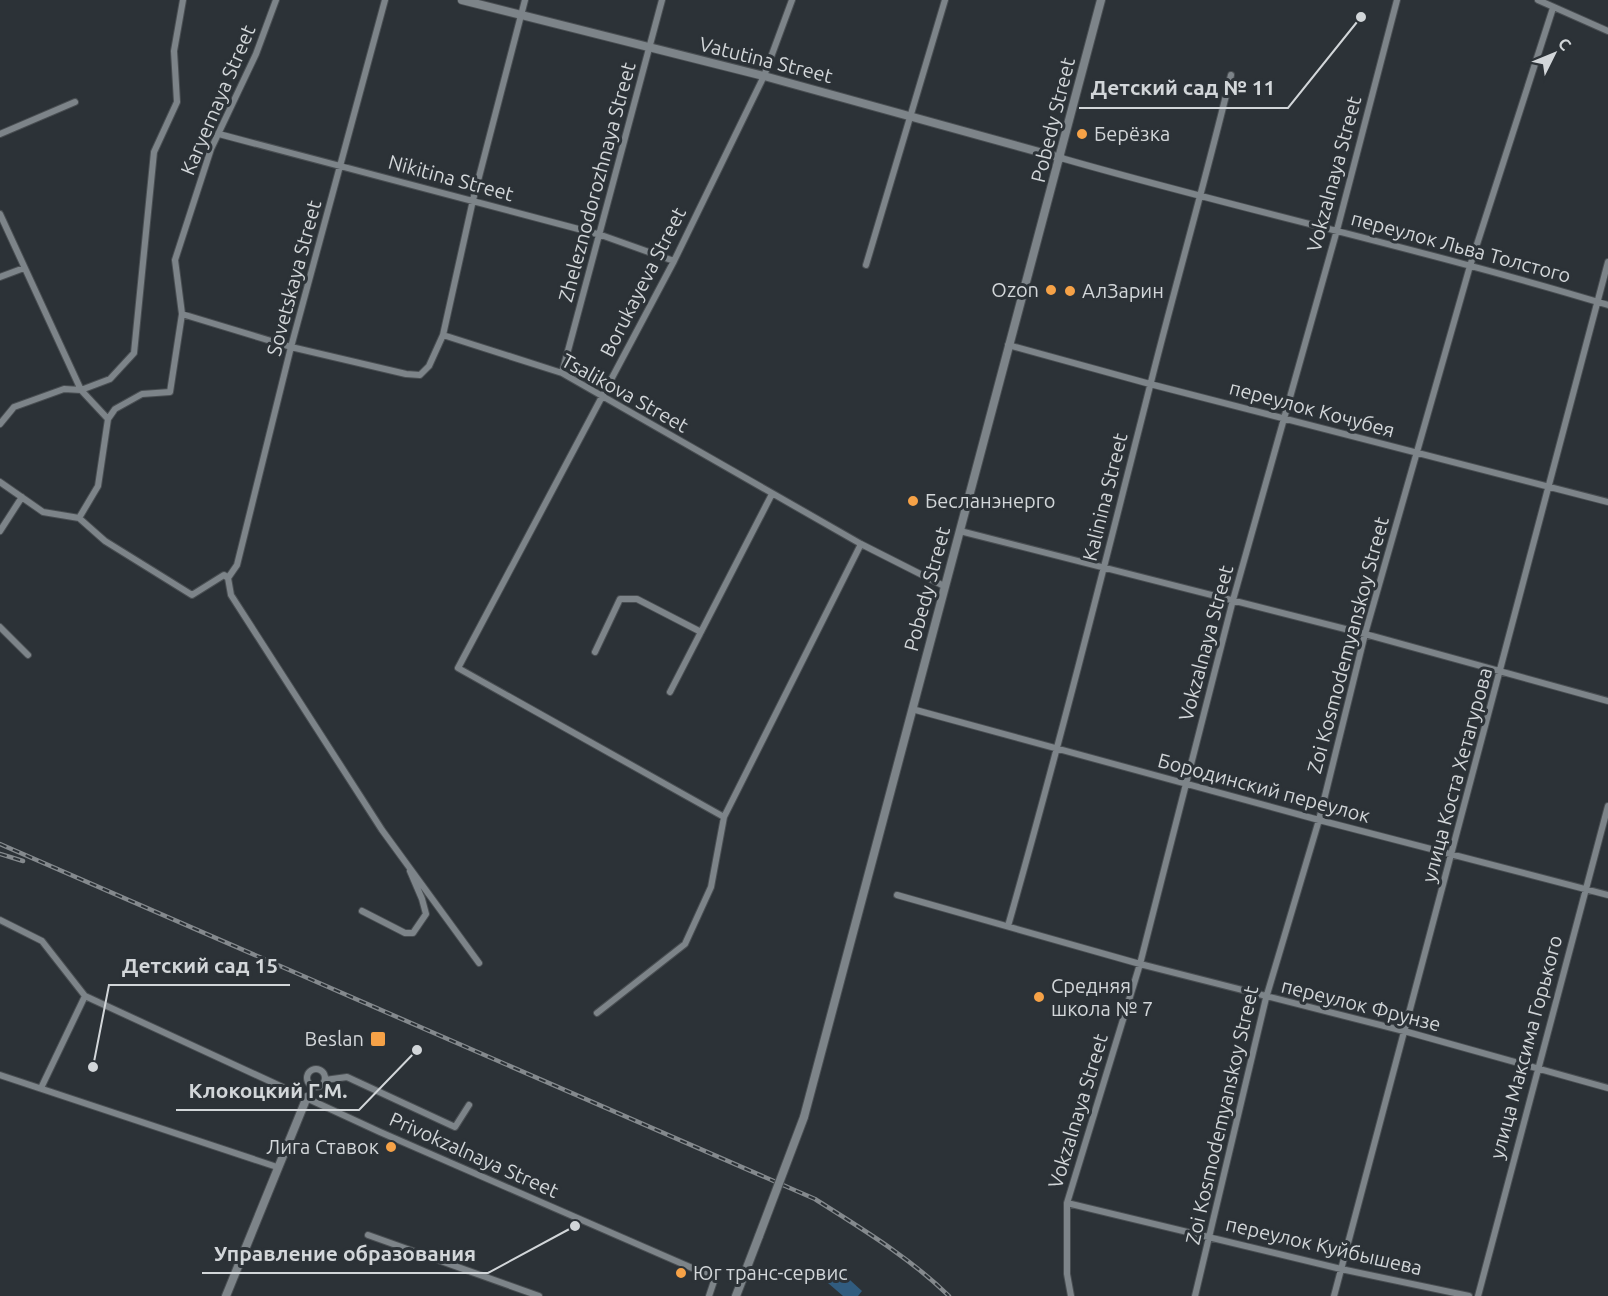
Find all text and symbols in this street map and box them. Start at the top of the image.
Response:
street label: Karyernaya Street [176,21,260,178]
north arrow [1524,24,1584,84]
street label: Vatutina Street [697,32,835,87]
text: С [1555,34,1575,54]
street label: Pobedy Street [1026,55,1079,185]
street label: Zheleznodorozhnaya Street [553,59,640,304]
callout: Детский сад № 11 [1079,69,1288,108]
text: Детский сад № 11 [1091,75,1275,99]
street label: Vokzalnaya Street [1302,93,1365,254]
place label: Берёзка [1094,122,1170,145]
marker: Берёзка [1075,127,1089,141]
street label: Nikitina Street [386,150,517,205]
street label: Sovetskaya Street [262,197,325,358]
street label: Borukayeva Street [595,203,690,360]
street label: переулок Льва Толстого [1349,206,1573,287]
place label: Ozon [991,278,1039,301]
place label: АлЗарин [1082,279,1164,302]
marker: Ozon [1044,283,1058,297]
marker: АлЗарин [1063,284,1077,298]
street label: Tsalikova Street [558,348,693,437]
street label: переулок Кочубея [1227,375,1397,442]
street label: Kalinina Street [1078,430,1132,563]
place label: Бесланэнерго [925,489,1055,512]
marker: Бесланэнерго [906,494,920,508]
street label: Zoi Kosmodemyanskoy Street [1302,514,1393,776]
street label: Pobedy Street [899,524,954,654]
street label: Vokzalnaya Street [1174,562,1237,723]
street label: улица Коста Хетагурова [1417,665,1496,885]
street label: Бородинский переулок [1155,748,1373,827]
street label: улица Максима Горького [1485,933,1566,1161]
callout: Детский сад 15 [109,946,290,985]
text: Детский сад 15 [122,953,278,977]
place label: Средняя школа № 7 [1051,974,1153,1020]
street label: переулок Фрунзе [1279,974,1443,1035]
street label: Zoi Kosmodemyanskoy Street [1181,983,1263,1247]
marker: Средняя школа № 7 [1032,990,1046,1004]
place label: Beslan [305,1027,364,1050]
marker: Beslan [369,1030,387,1048]
street label: Vokzalnaya Street [1043,1031,1112,1191]
callout: Клокоцкий Г.М. [176,1071,359,1110]
text: Клокоцкий Г.М. [189,1078,347,1102]
street label: Privokzalnaya Street [386,1107,562,1202]
place label: Лига Ставок [266,1135,379,1158]
marker: Лига Ставок [384,1140,398,1154]
street label: переулок Куйбышева [1224,1212,1425,1279]
callout: Управление образования [202,1234,488,1273]
text: Управление образования [214,1241,476,1265]
place label: Юг транс-сервис [693,1261,848,1284]
marker: Юг транс-сервис [674,1266,688,1280]

